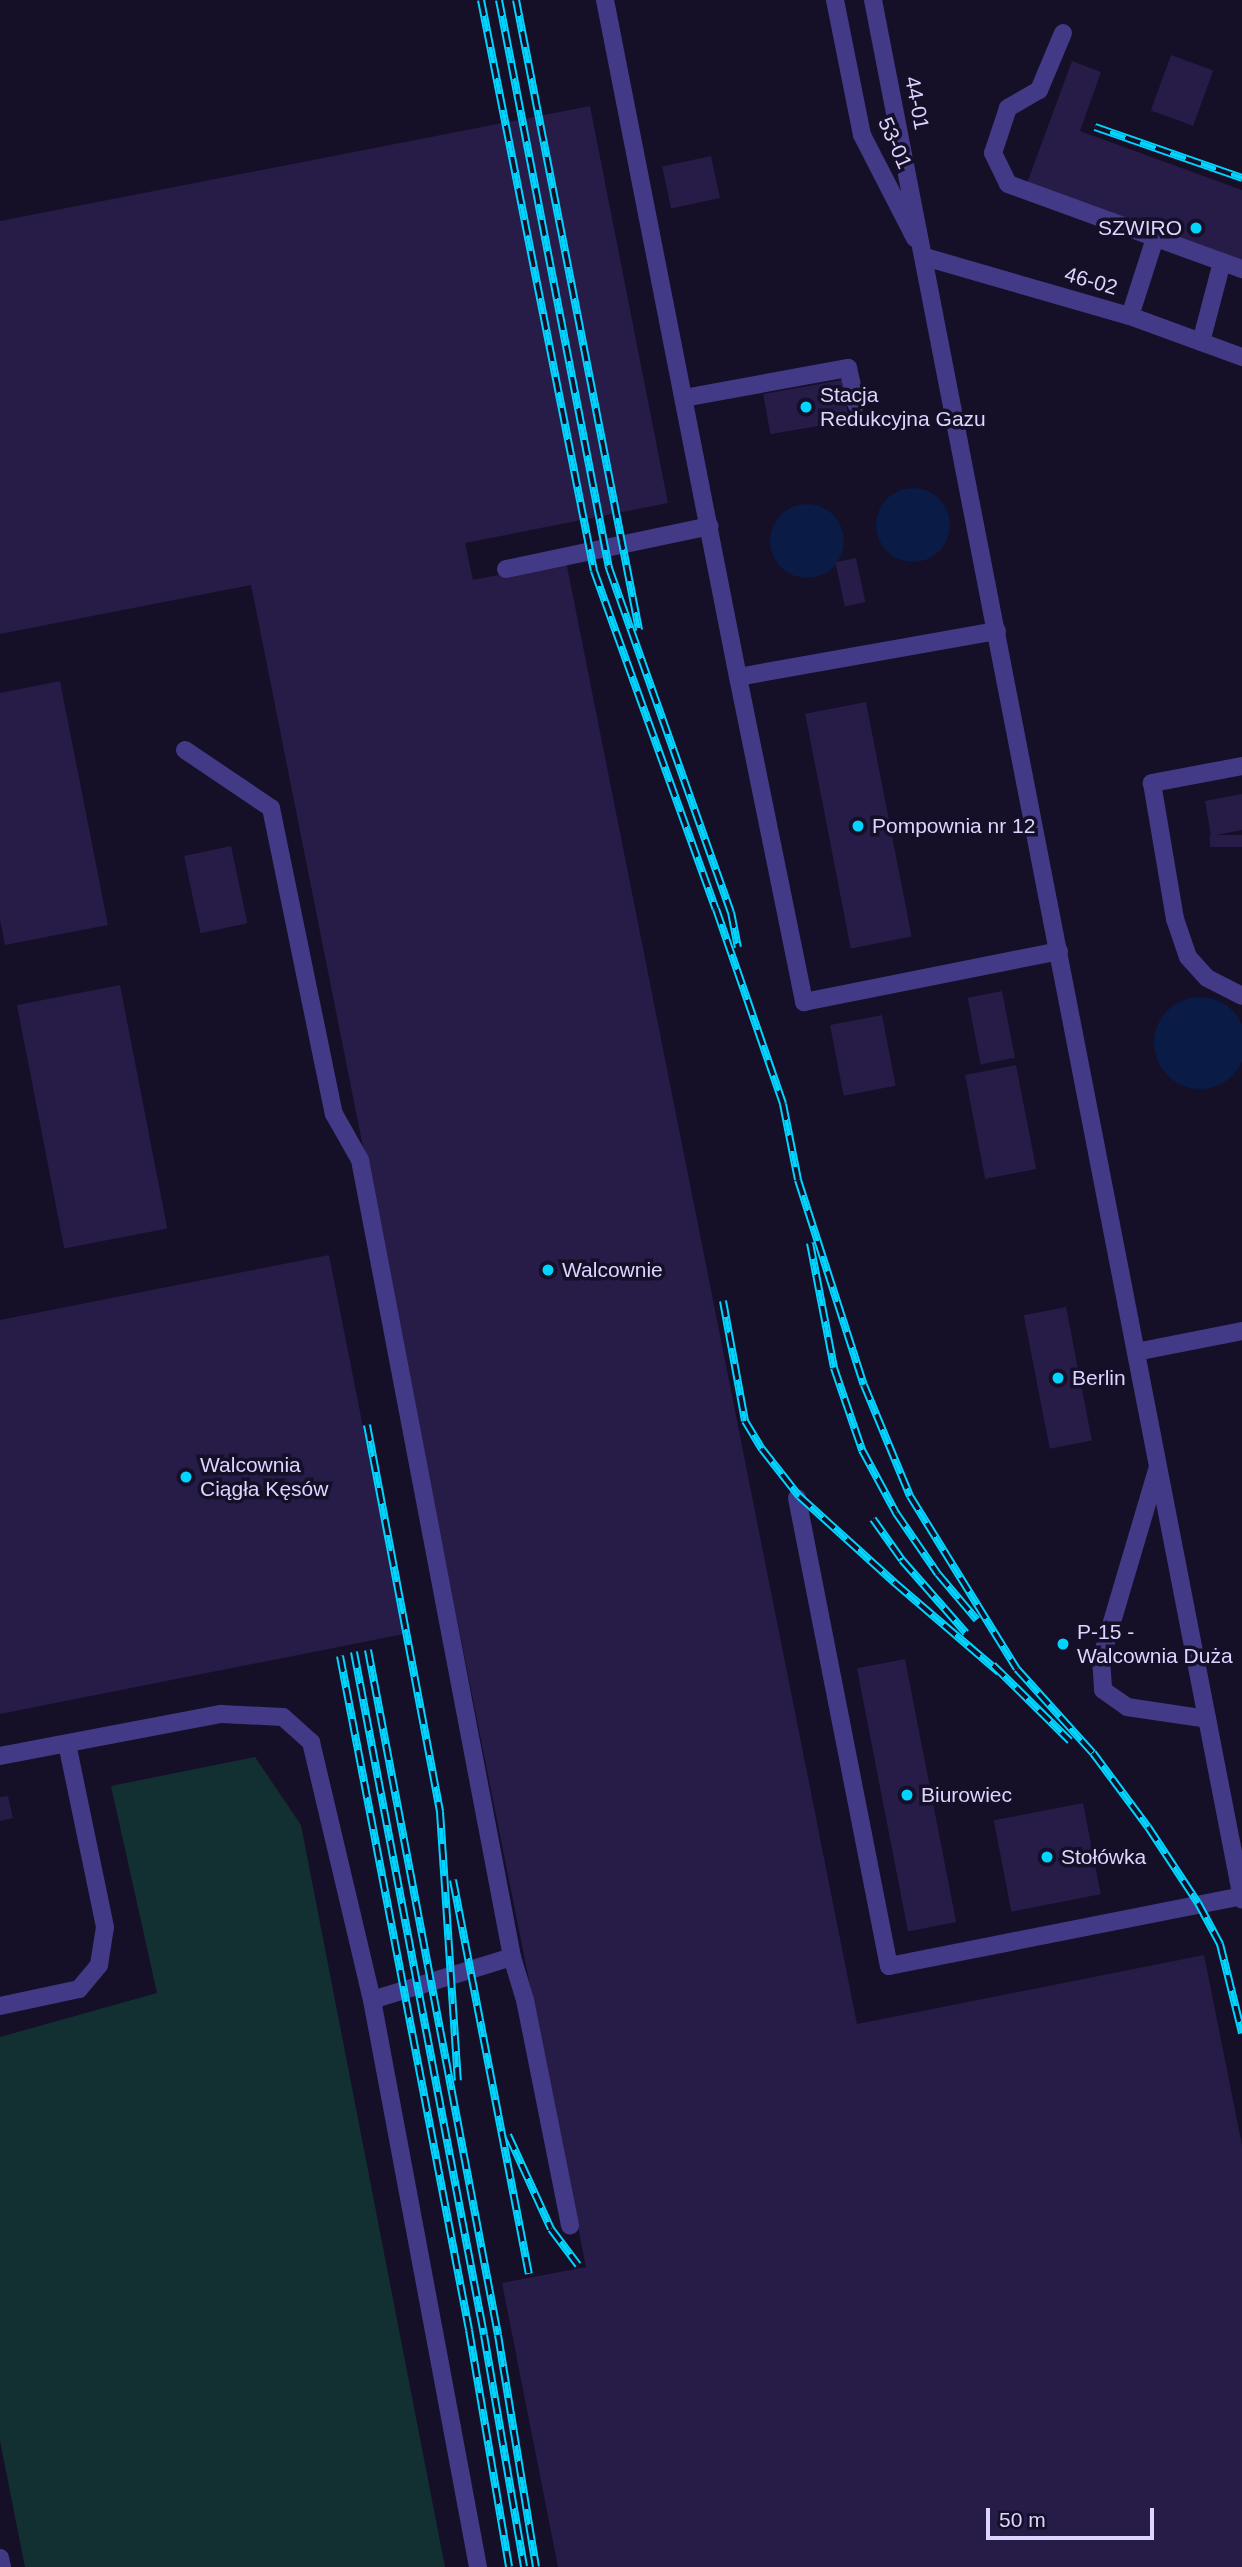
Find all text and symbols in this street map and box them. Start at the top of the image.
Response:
street label: 44-01 [900,74,934,132]
street label: 53-01 [873,113,917,173]
place label: SZWIRO [1098,215,1182,241]
marker: SZWIRO [1188,220,1204,236]
street label: 46-02 [1062,261,1120,301]
place label: Stacja Redukcyjna Gazu [820,382,986,432]
marker: Stacja Redukcyjna Gazu [798,399,814,415]
place label: Pompownia nr 12 [872,813,1035,839]
marker: Pompownia nr 12 [850,818,866,834]
place label: Walcownie [562,1257,663,1283]
marker: Walcownie [540,1262,556,1278]
place label: Berlin [1072,1365,1126,1391]
marker: Berlin [1050,1370,1066,1386]
place label: Walcownia Ciągła Kęsów [200,1452,328,1502]
marker: Walcownia Ciągła Kęsów [178,1469,194,1485]
place label: P-15 - Walcownia Duża [1077,1619,1233,1669]
marker: P-15 - Walcownia Duża [1055,1636,1071,1652]
place label: Biurowiec [921,1782,1012,1808]
marker: Biurowiec [899,1787,915,1803]
place label: Stołówka [1061,1844,1146,1870]
marker: Stołówka [1039,1849,1055,1865]
scale bar [990,2494,1158,2538]
text: 50 m [999,2508,1046,2531]

